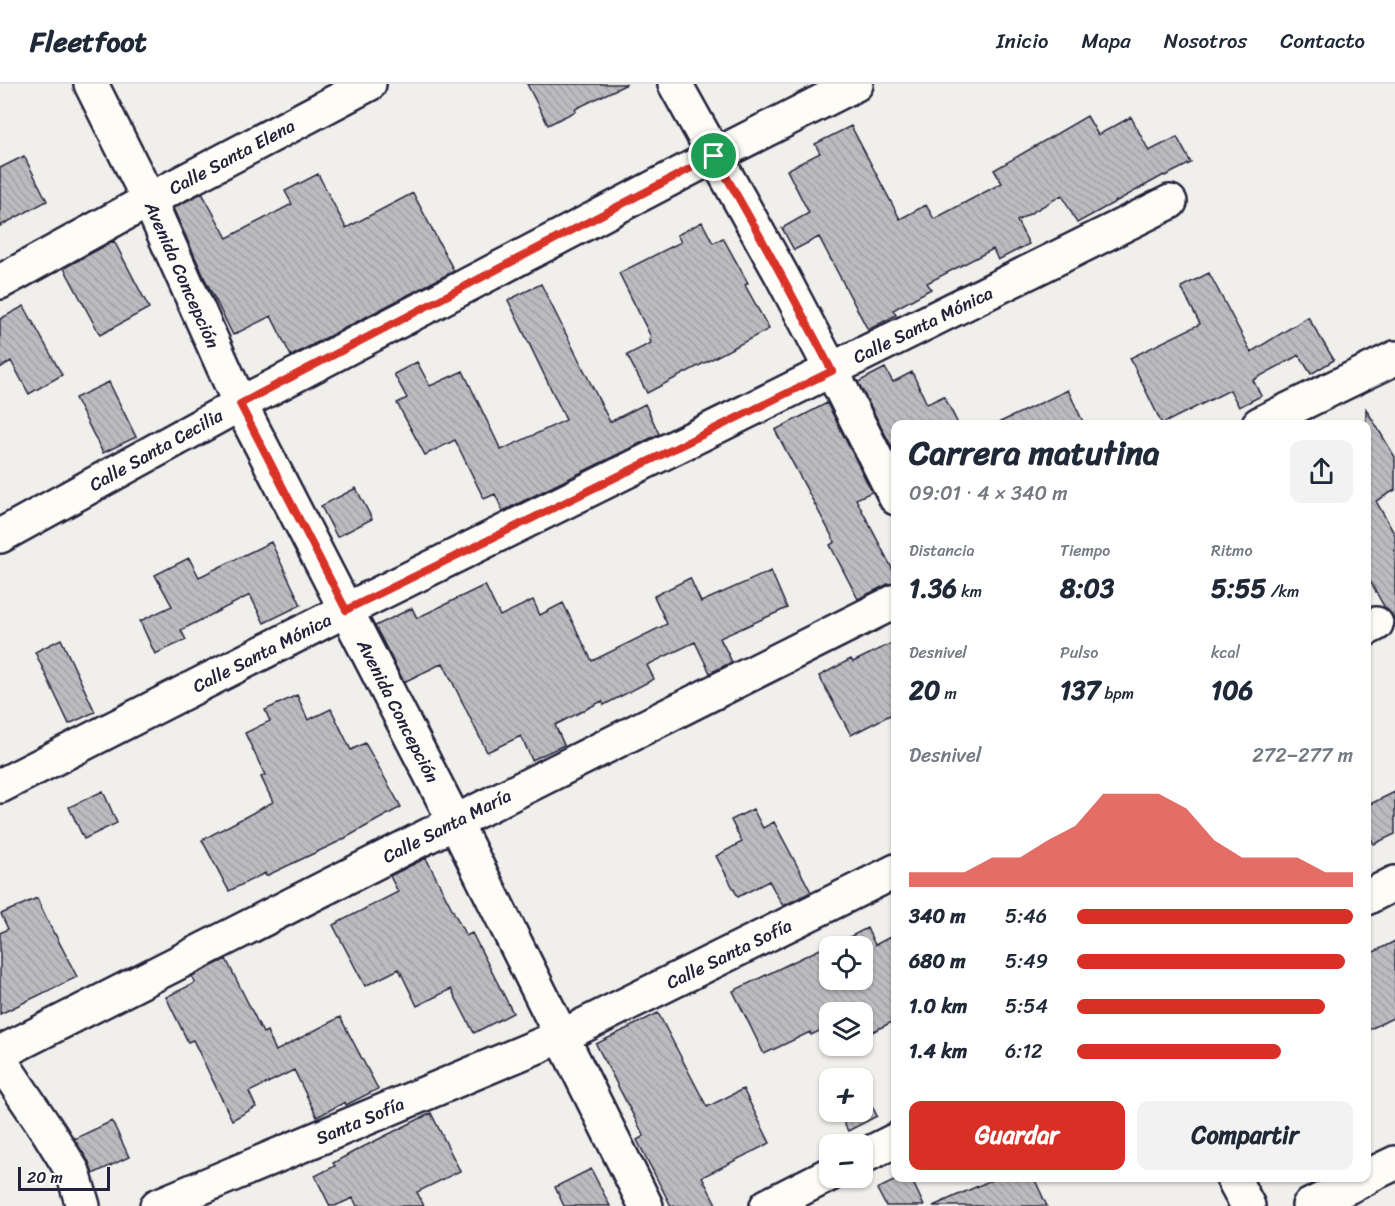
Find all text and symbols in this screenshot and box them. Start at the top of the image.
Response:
text: Fleetfoot [30,17,147,66]
text: Inicio [996,22,1048,60]
text: Mapa [1081,22,1131,60]
text: Nosotros [1164,22,1247,60]
text: Contacto [1280,22,1365,60]
street label: Calle Santa Elena [163,110,301,204]
pin [688,130,739,181]
icon: arrive [697,139,730,172]
street label: Avenida Concepción [135,195,229,354]
street label: Calle Santa Mónica [847,277,999,373]
street label: Calle Santa Cecilia [83,399,230,500]
text: Carrera matutina [909,424,1160,482]
button: share [1290,440,1353,503]
text: 09:01 · 4 × 340 m [909,476,1068,511]
text: Distancia [909,536,975,565]
text: Tiempo [1060,536,1110,565]
text: Ritmo [1211,536,1253,565]
text: 1.36 [909,565,957,611]
text: 8:03 [1060,565,1114,611]
text: 5:55 [1211,565,1267,611]
text: km [957,577,982,606]
text: /km [1267,577,1299,606]
street label: Calle Santa Mónica [187,604,337,702]
street label: Avenida Concepción [347,632,448,789]
text: Desnivel [909,638,967,667]
text: Pulso [1060,638,1098,667]
text: kcal [1211,638,1240,667]
text: 20 [909,667,940,713]
text: 137 [1060,667,1100,713]
text: 106 [1211,667,1253,713]
text: m [940,679,957,708]
text: bpm [1100,679,1134,708]
text: Desnivel [909,738,981,773]
text: 272–277 m [1252,738,1353,773]
street label: Calle Santa María [377,780,517,872]
text: 340 m [909,899,966,934]
text: 5:46 [1005,899,1047,934]
street label: Calle Santa Sofía [661,910,797,998]
map controls [819,936,873,1188]
button: locate [819,936,873,990]
text: 680 m [909,944,966,979]
text: 5:49 [1005,944,1048,979]
text: 1.0 km [909,989,967,1024]
text: 5:54 [1005,989,1048,1024]
button: layers [819,1002,873,1056]
text: 1.4 km [909,1034,967,1069]
text: 6:12 [1005,1034,1043,1069]
button: + [819,1068,873,1122]
street label: Santa Sofía [311,1088,409,1154]
button: Guardar [909,1101,1125,1170]
button: Compartir [1137,1101,1353,1170]
button: − [819,1134,873,1188]
text: 20 m [27,1163,63,1192]
scale bar [18,1164,110,1192]

